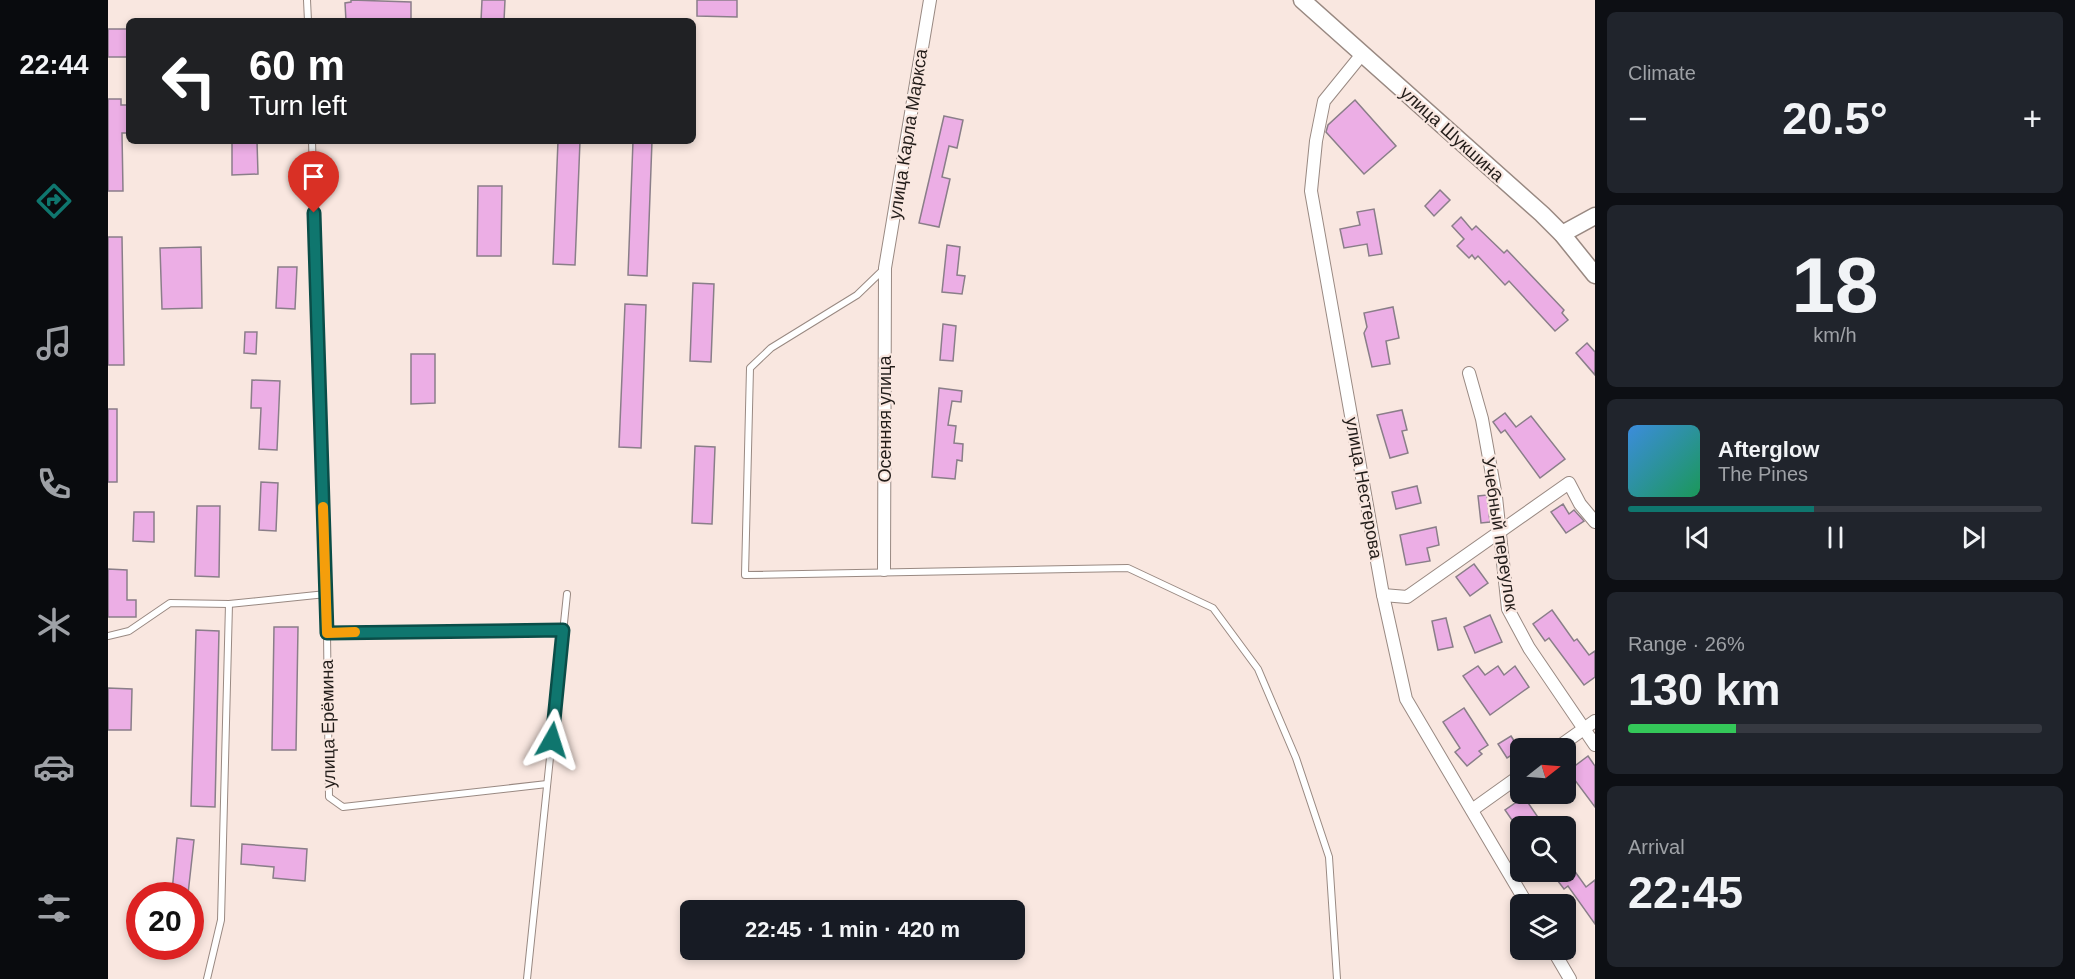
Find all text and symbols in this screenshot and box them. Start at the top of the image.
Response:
icon: left [150,42,228,120]
text: 60 m [249,42,345,89]
street label: улица Карла Маркса [885,46,931,221]
text: 22:44 [19,50,89,80]
text: Climate [1628,62,1696,84]
street label: улица Шукшина [1396,82,1509,186]
text: Turn left [249,91,347,121]
text: 20.5° [1782,93,1888,144]
text: − [1628,100,1647,137]
text: + [2023,100,2042,137]
pin [288,151,339,213]
icon: arrive [297,160,330,193]
icon: directions [33,180,75,222]
text: 18 [1792,241,1878,329]
icon: music [33,322,75,364]
text: km/h [1813,324,1857,346]
street label: Осенняя улица [875,355,895,482]
street label: улица Нестерова [1342,415,1387,562]
text: Afterglow [1718,437,1819,462]
street label: Учебный переулок [1478,456,1522,613]
icon: phone [33,463,75,505]
text: The Pines [1718,463,1808,485]
icon: previous [1681,521,1714,554]
icon: pause [1819,521,1852,554]
icon: next [1957,521,1990,554]
icon: climate [33,604,75,646]
text: Range · 26% [1628,633,1745,655]
street label: улица Ерёмина [317,658,339,789]
text: 130 km [1628,664,1781,715]
position arrow [520,708,584,772]
north arrow [1510,738,1576,804]
map controls [1510,738,1576,960]
icon: car [33,746,75,788]
button: search [1510,816,1576,882]
text: Arrival [1628,836,1685,858]
text: 22:45 [1628,867,1743,918]
speed limit sign: 20 [126,882,204,960]
icon: filters [33,887,75,929]
button: layers [1510,894,1576,960]
text: 22:45 · 1 min · 420 m [745,917,960,942]

